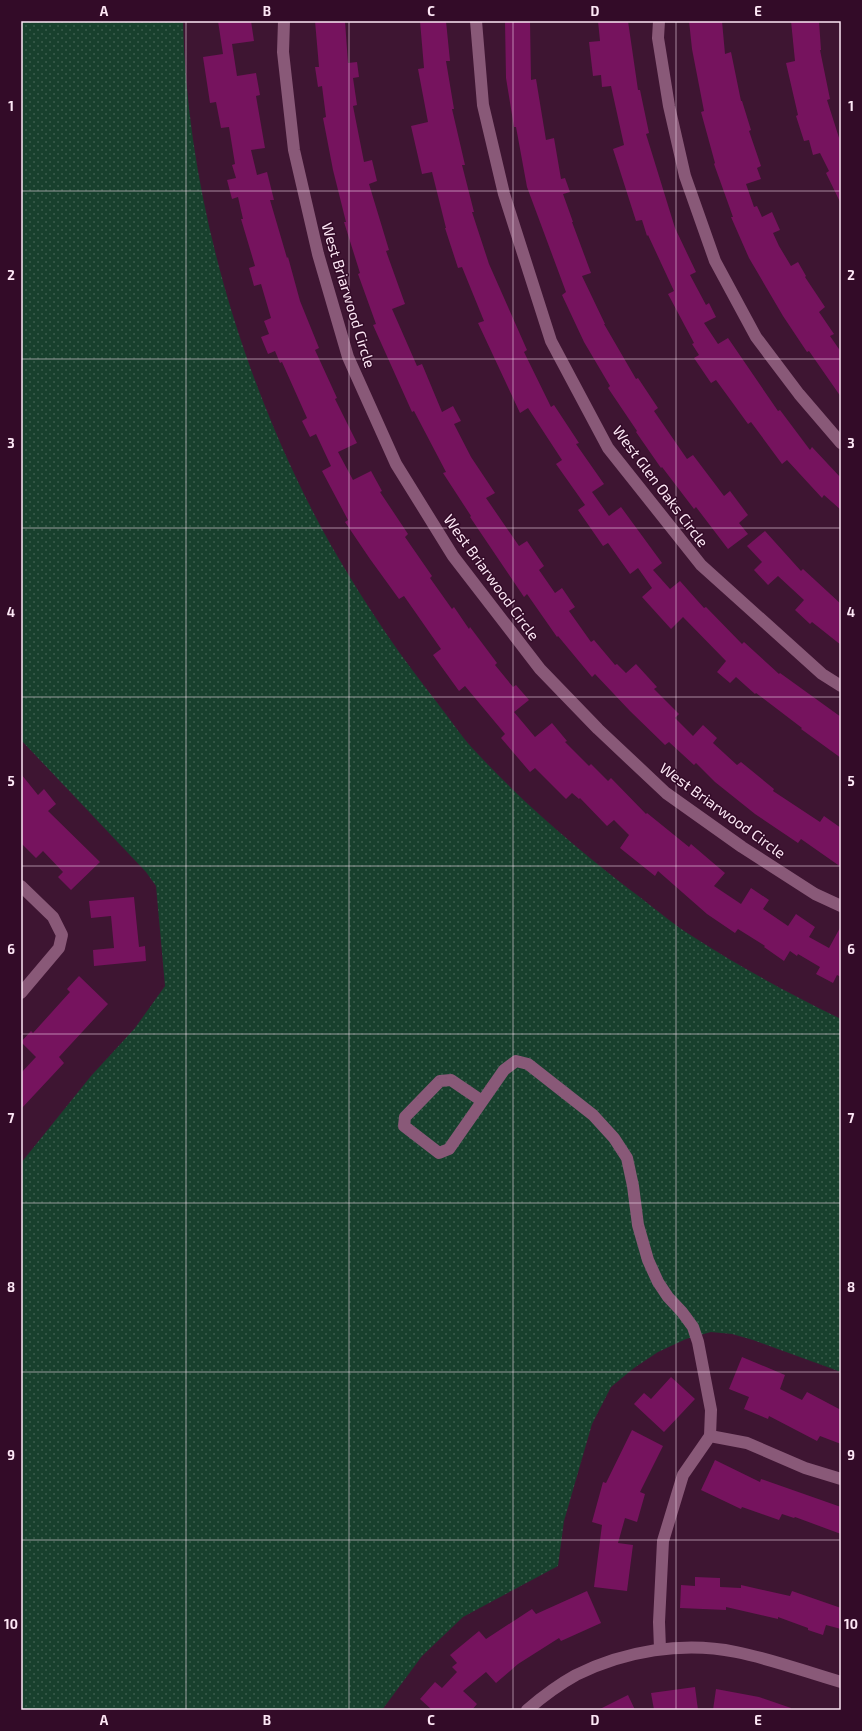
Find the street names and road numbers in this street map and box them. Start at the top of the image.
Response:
street label: West Briarwood Circle [318,220,380,370]
street label: West Glen Oaks Circle [609,422,713,550]
street label: West Briarwood Circle [440,511,544,643]
street label: West Briarwood Circle [657,758,789,862]

